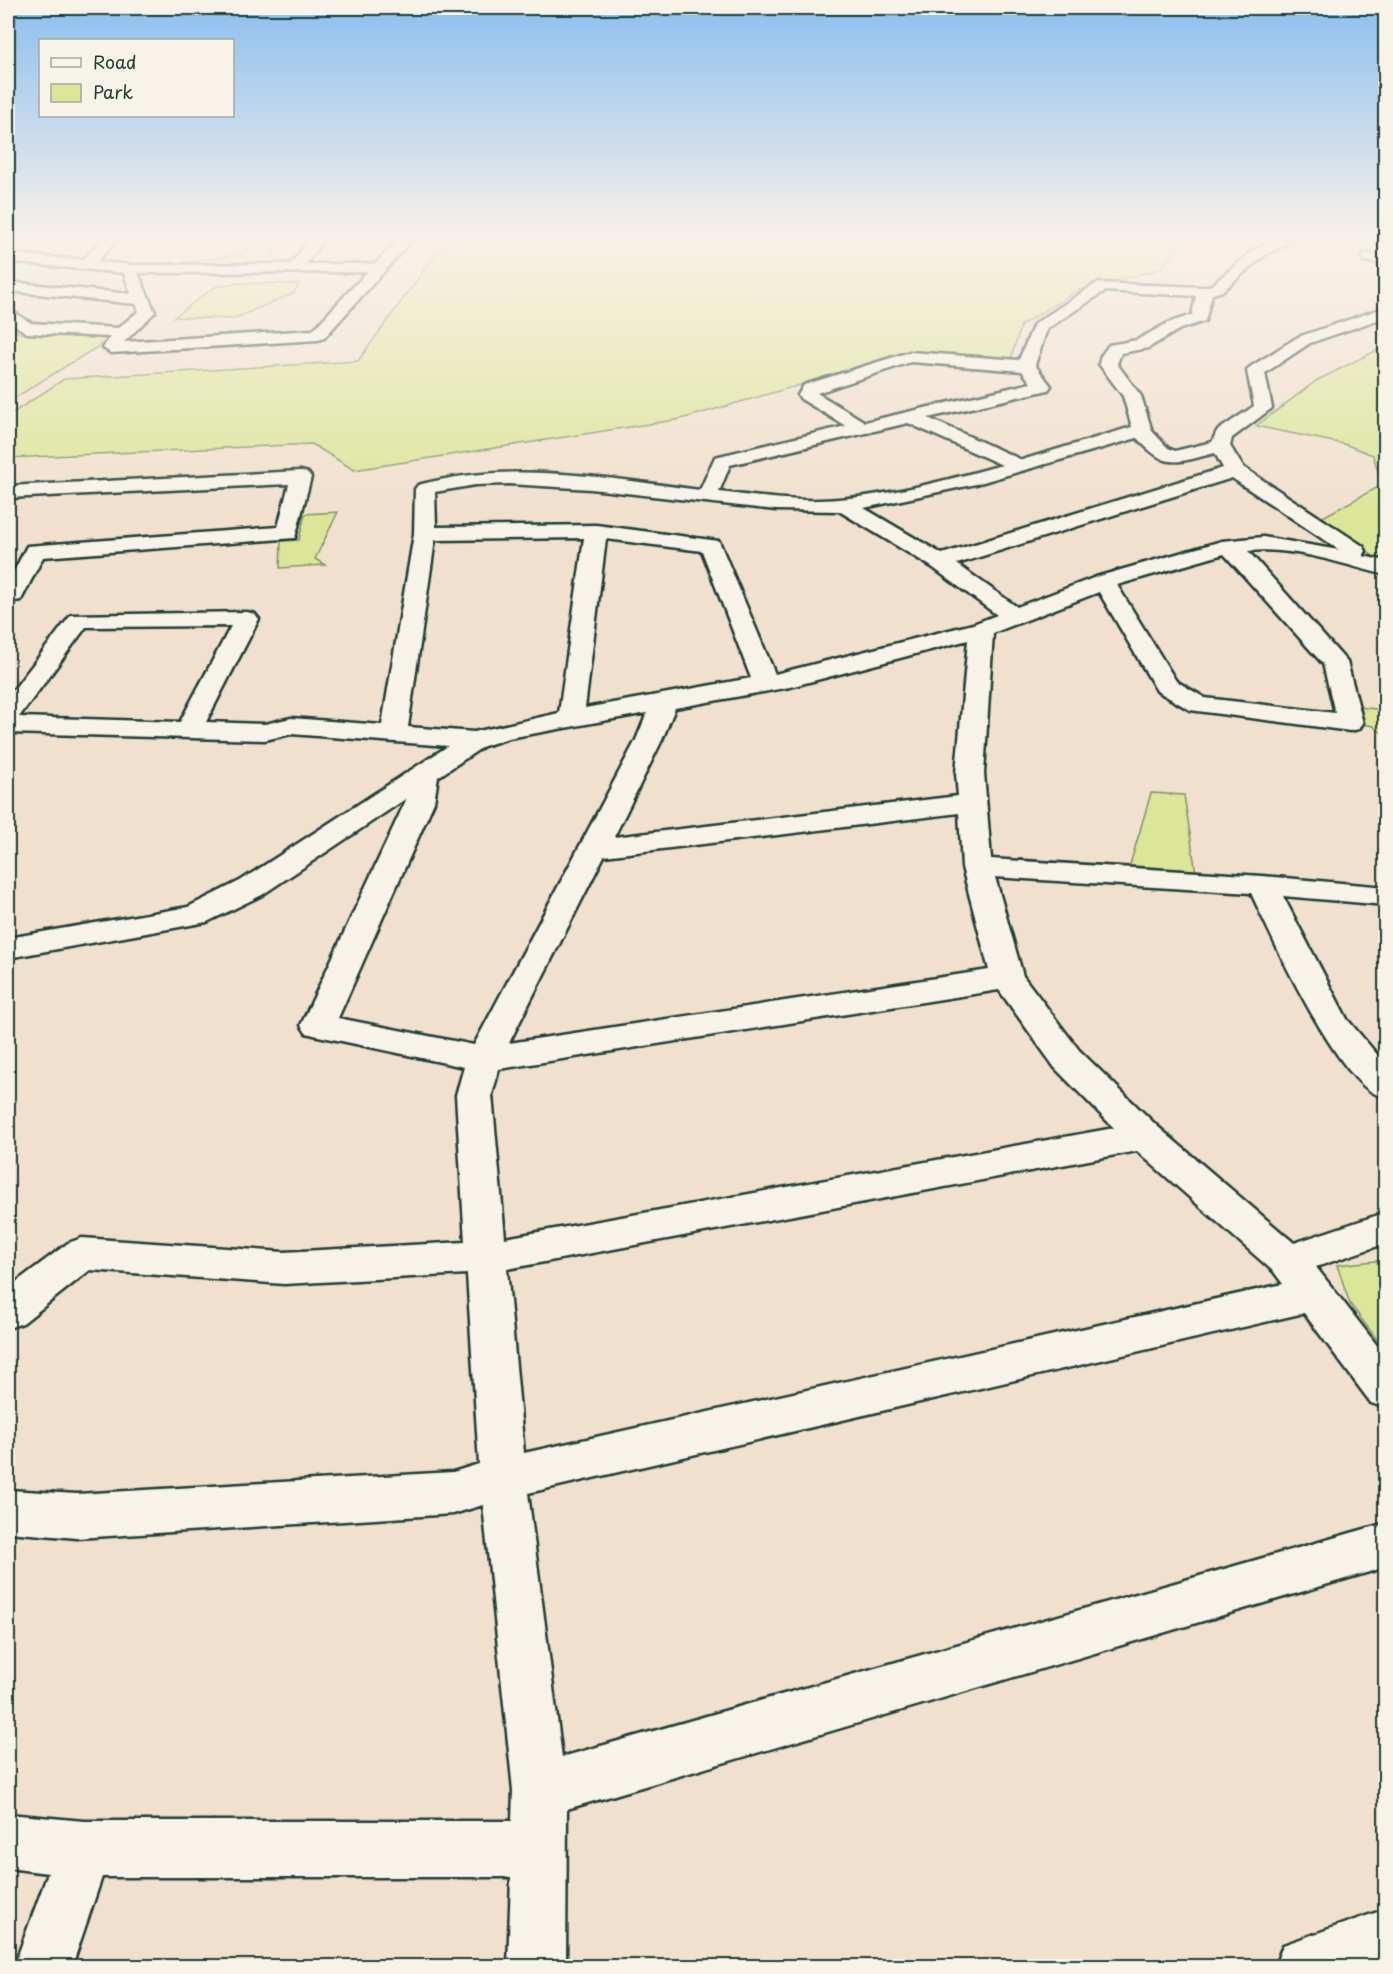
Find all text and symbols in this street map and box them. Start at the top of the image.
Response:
legend [39,39,234,117]
text: Road [93,48,137,75]
text: Park [93,78,133,105]

